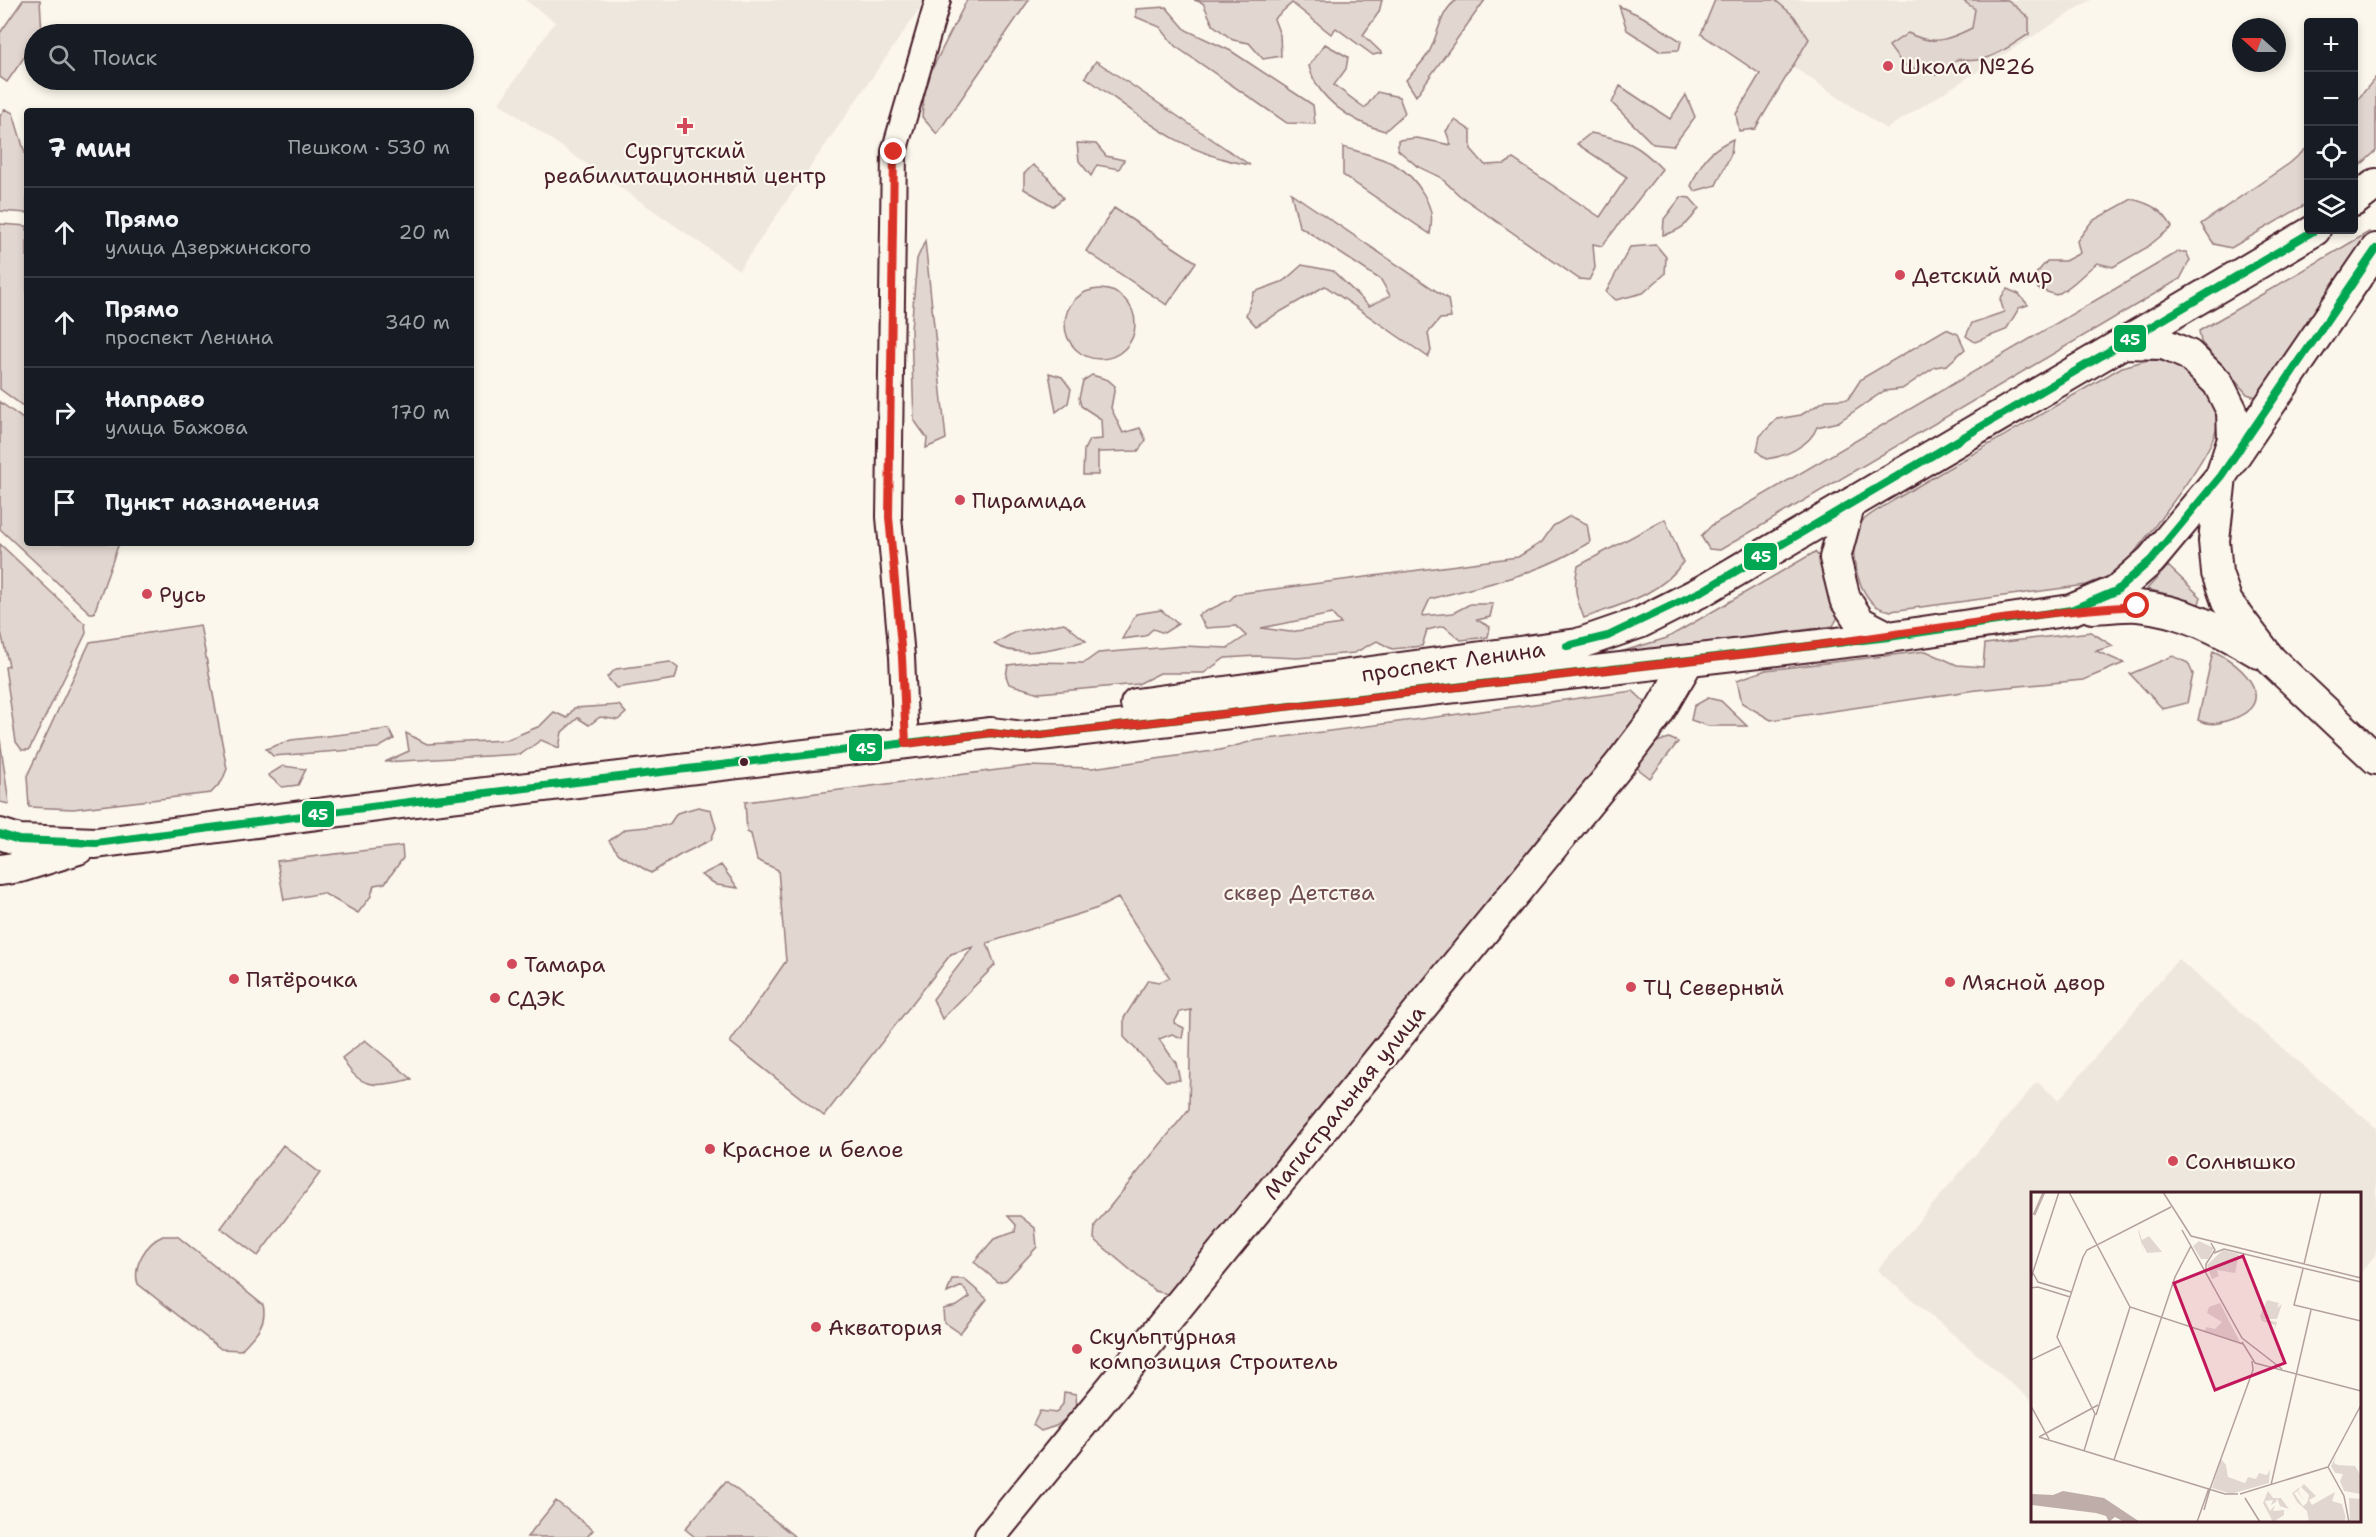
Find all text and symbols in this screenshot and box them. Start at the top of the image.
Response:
north arrow [2232,18,2286,72]
map controls [2304,18,2358,234]
button: + [2304,18,2358,72]
search box [24,24,474,90]
icon: search [45,41,78,74]
text: Поиск [93,43,157,72]
place label: Школа №26 [1900,52,2035,81]
marker: Школа №26 [1881,59,1895,73]
button: − [2304,72,2358,126]
marker: Сургутский реабилитационный центр [676,117,694,135]
button: locate [2304,126,2358,180]
text: 7 мин [48,130,131,165]
text: Пешком · 530 m [288,134,450,160]
place label: Сургутский реабилитационный центр [544,136,826,190]
route end [880,138,906,164]
button: layers [2304,180,2358,234]
text: Прямо [105,205,179,234]
icon: ahead [48,216,81,249]
text: 20 m [399,219,450,245]
text: улица Дзержинского [105,234,311,260]
place label: Детский мир [1912,261,2053,290]
marker: Детский мир [1893,268,1907,282]
text: Прямо [105,295,179,324]
icon: ahead [48,306,81,339]
text: 340 m [385,309,450,335]
text: проспект Ленина [105,324,273,350]
line badge: 45 [2113,324,2147,353]
text: 45 [2120,329,2140,350]
text: Направо [105,385,205,414]
icon: right [48,396,81,429]
text: 170 m [391,399,450,425]
text: улица Бажова [105,414,248,440]
icon: arrive [48,486,81,519]
place label: Пирамида [972,486,1086,515]
text: Пункт назначения [105,488,319,517]
marker: Пирамида [953,493,967,507]
line badge: 45 [1743,542,1778,571]
text: 45 [1751,546,1771,567]
place label: Русь [159,580,206,609]
marker: Русь [140,587,154,601]
route start [2123,592,2149,618]
street label: проспект Ленина [1359,634,1547,689]
line badge: 45 [848,733,883,762]
text: 45 [856,738,876,759]
unlabelled marker [738,756,750,768]
line badge: 45 [301,800,335,828]
text: 45 [308,804,328,825]
park label: сквер Детства [1223,878,1375,907]
place label: Тамара [524,950,606,979]
marker: Тамара [505,957,519,971]
place label: Пятёрочка [246,965,358,994]
place label: Мясной двор [1962,968,2105,997]
marker: Пятёрочка [227,972,241,986]
place label: ТЦ Северный [1643,973,1784,1002]
marker: Мясной двор [1943,975,1957,989]
marker: ТЦ Северный [1624,980,1638,994]
place label: СДЭК [507,984,565,1013]
marker: СДЭК [488,991,502,1005]
street label: Магистральная улица [1257,999,1432,1206]
place label: Красное и белое [722,1135,904,1164]
marker: Красное и белое [703,1142,717,1156]
place label: Солнышко [2185,1147,2296,1176]
marker: Солнышко [2166,1154,2180,1168]
inset map [2031,1192,2361,1522]
place label: Акватория [828,1313,943,1342]
marker: Акватория [809,1320,823,1334]
place label: Скульптурная композиция Строитель [1089,1322,1338,1376]
marker: Скульптурная композиция Строитель [1070,1342,1084,1356]

